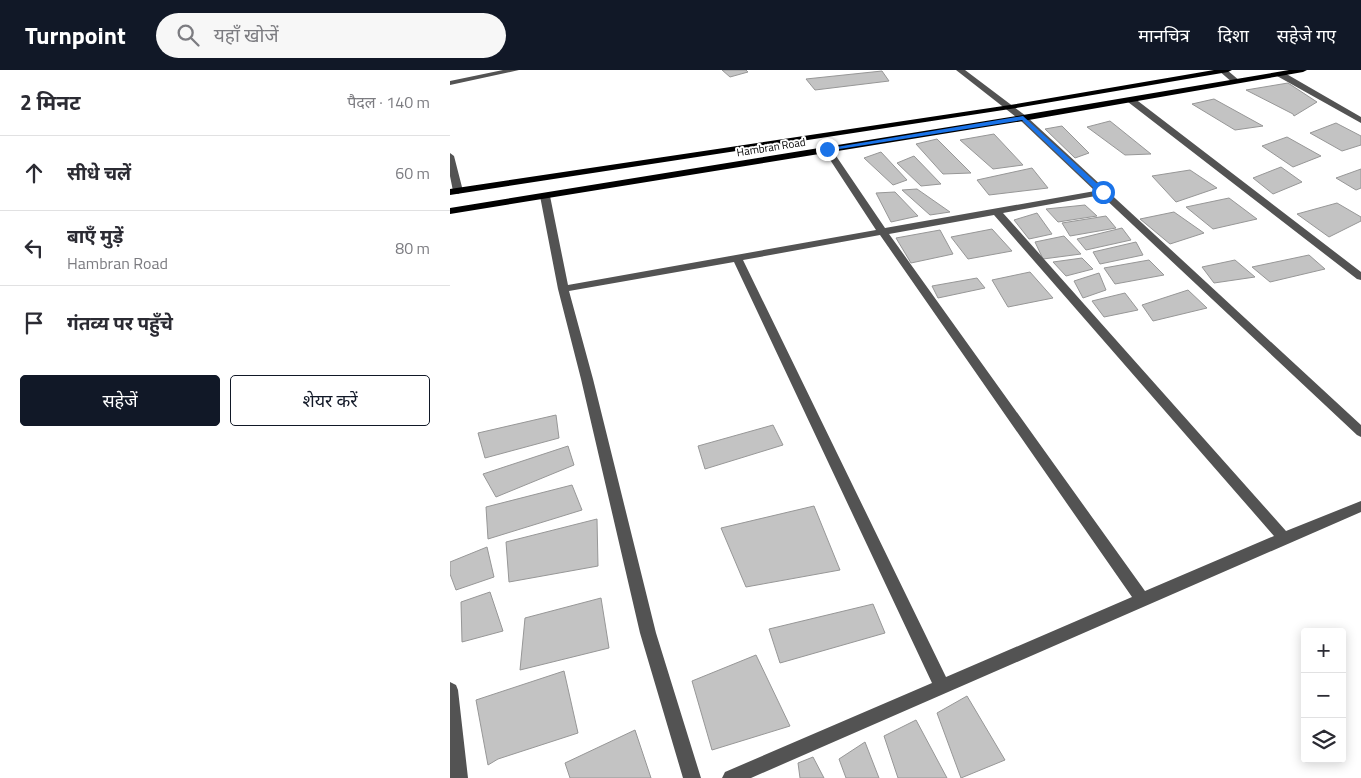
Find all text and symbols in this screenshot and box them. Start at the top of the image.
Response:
search box [156,13,506,58]
text: Turnpoint [25,17,126,53]
text: यहाँ खोजें [214,20,279,49]
icon: search [174,21,202,49]
text: मानचित्र [1138,22,1190,49]
text: दिशा [1218,22,1249,49]
text: सहेजे गए [1277,22,1336,49]
text: 2 मिनट [20,86,80,118]
text: पैदल · 140 m [347,90,430,114]
street label: Hambran Road [735,134,807,160]
route end [816,138,839,161]
text: सीधे चलें [67,158,131,187]
icon: ahead [20,159,48,187]
text: 60 m [395,161,430,185]
route start [1092,181,1115,204]
text: बाएँ मुड़ें [67,221,123,250]
icon: left [20,234,48,262]
text: 80 m [395,236,430,260]
text: Hambran Road [67,251,168,275]
text: गंतव्य पर पहुँचे [67,308,173,337]
icon: arrive [20,309,48,337]
button: सहेजें [20,375,220,426]
button: शेयर करें [230,375,430,426]
map controls [1301,628,1346,763]
button: + [1301,628,1346,673]
button: − [1301,673,1346,718]
button: layers [1301,718,1346,763]

